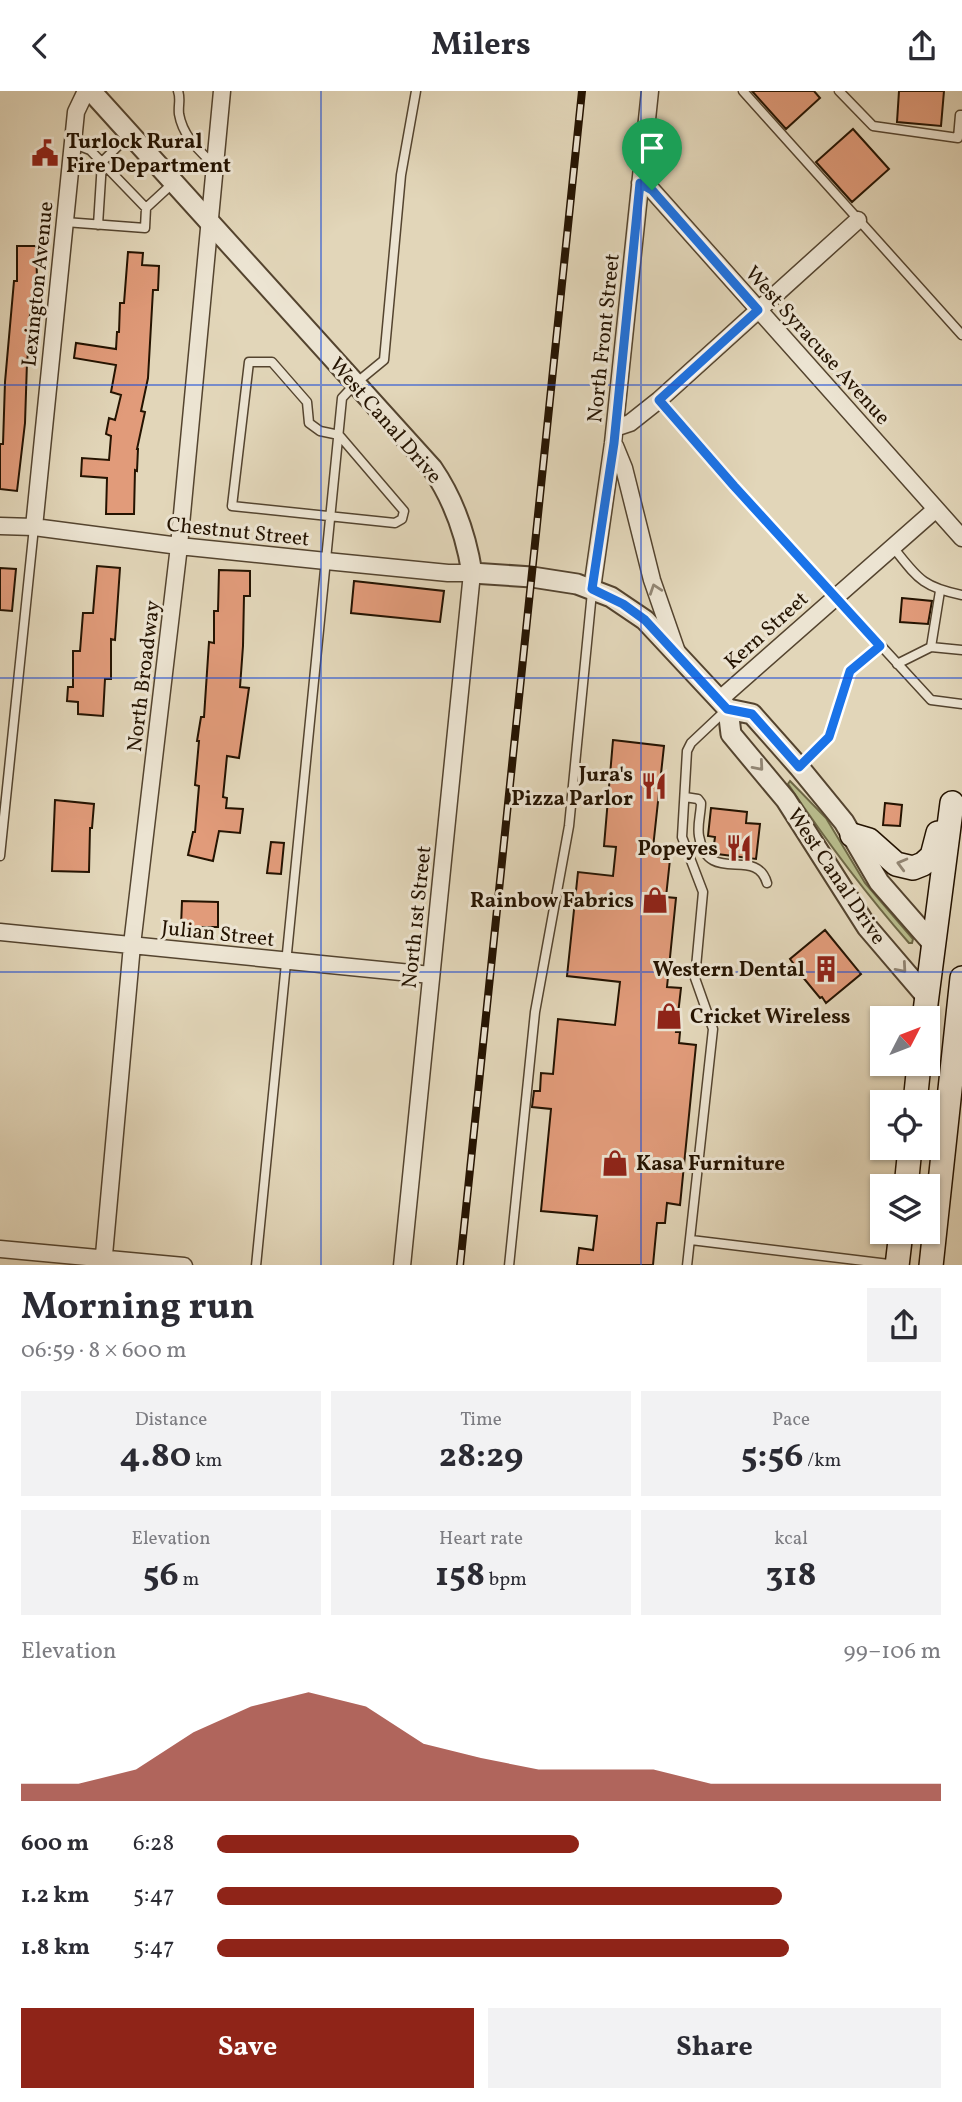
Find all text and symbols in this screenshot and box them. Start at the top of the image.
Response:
text: Milers [431,24,531,68]
icon: back [21,27,59,65]
icon: share [903,27,941,65]
pin [622,118,682,190]
place label: Turlock Rural Fire Department [66,128,231,181]
icon: arrive [633,129,671,167]
public building icon: Turlock Rural Fire Department [30,138,60,168]
street label: Lexington Avenue [15,200,62,368]
street label: North Front Street [581,252,628,424]
street label: West Syracuse Avenue [737,260,896,432]
street label: West Canal Drive [322,352,448,490]
street label: Chestnut Street [165,511,311,554]
one-way arrow [649,584,664,596]
street label: Kern Street [719,586,815,677]
street label: North Broadway [121,598,168,754]
one-way arrow [751,758,763,771]
place label: Jura's Pizza Parlor [511,761,633,814]
restaurant icon: Jura's Pizza Parlor [639,771,669,801]
street label: West Canal Drive [779,803,892,951]
restaurant icon: Popeyes [724,833,754,863]
place label: Popeyes [638,835,718,864]
street label: North 1st Street [396,844,439,990]
one-way arrow [897,858,909,872]
shop icon: Rainbow Fabrics [640,885,670,915]
place label: Rainbow Fabrics [470,887,634,916]
street label: Julian Street [160,914,276,955]
building icon: Western Dental [811,954,841,984]
place label: Western Dental [653,956,805,985]
one-way arrow [894,960,906,973]
shop icon: Cricket Wireless [654,1001,684,1031]
place label: Cricket Wireless [690,1003,851,1032]
north arrow [870,1006,940,1076]
map controls [870,1006,940,1244]
button: locate [870,1090,940,1160]
shop icon: Kasa Furniture [600,1148,630,1178]
place label: Kasa Furniture [636,1150,785,1179]
button: layers [870,1174,940,1244]
text: Morning run [21,1282,255,1335]
button: share [867,1288,941,1362]
text: 06:59 · 8 × 600 m [21,1335,187,1367]
text: Distance [135,1407,207,1433]
text: Time [460,1407,502,1433]
text: Pace [772,1407,810,1433]
text: 4.80 [120,1433,191,1481]
text: 28:29 [439,1433,523,1481]
text: 5:56 [741,1433,803,1481]
text: km [191,1448,222,1474]
text: /km [803,1448,841,1474]
text: Elevation [132,1526,210,1552]
text: Heart rate [439,1526,523,1552]
text: kcal [774,1526,808,1552]
text: 56 [143,1552,179,1600]
text: 158 [435,1552,485,1600]
text: 318 [766,1552,817,1600]
text: m [179,1567,199,1593]
text: bpm [485,1567,527,1593]
text: Elevation [21,1636,117,1668]
text: 99–106 m [844,1636,941,1668]
text: 600 m [21,1828,89,1860]
text: 6:28 [133,1828,174,1860]
text: 1.2 km [21,1880,90,1912]
text: 5:47 [133,1880,174,1912]
text: 1.8 km [21,1932,90,1964]
text: 5:47 [133,1932,174,1964]
button: Save [21,2008,474,2088]
button: Share [488,2008,941,2088]

